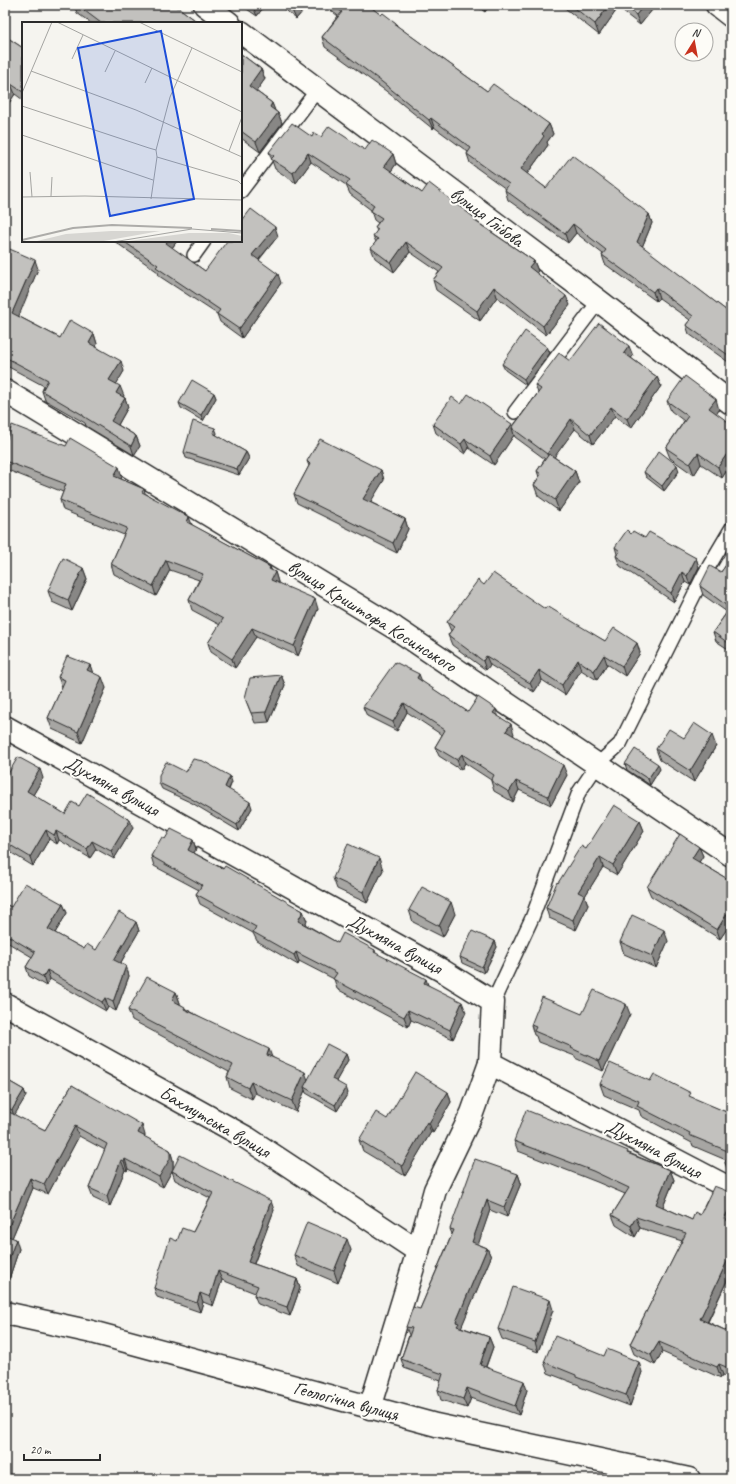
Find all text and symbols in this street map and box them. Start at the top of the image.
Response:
inset map [22,22,242,242]
north arrow [674,22,714,62]
text: N [691,25,703,40]
street label: вулиця Глібова [445,182,530,253]
street label: вулиця Криштофа Косинського [283,554,462,678]
street label: Духмяна вулиця [61,750,165,823]
street label: Духмяна вулиця [344,908,448,981]
street label: Бахмутська вулиця [155,1081,276,1164]
street label: Духмяна вулиця [602,1114,707,1185]
street label: Геологічна вулиця [291,1376,402,1427]
scale bar [24,1436,100,1462]
text: 20 m [30,1442,52,1458]

